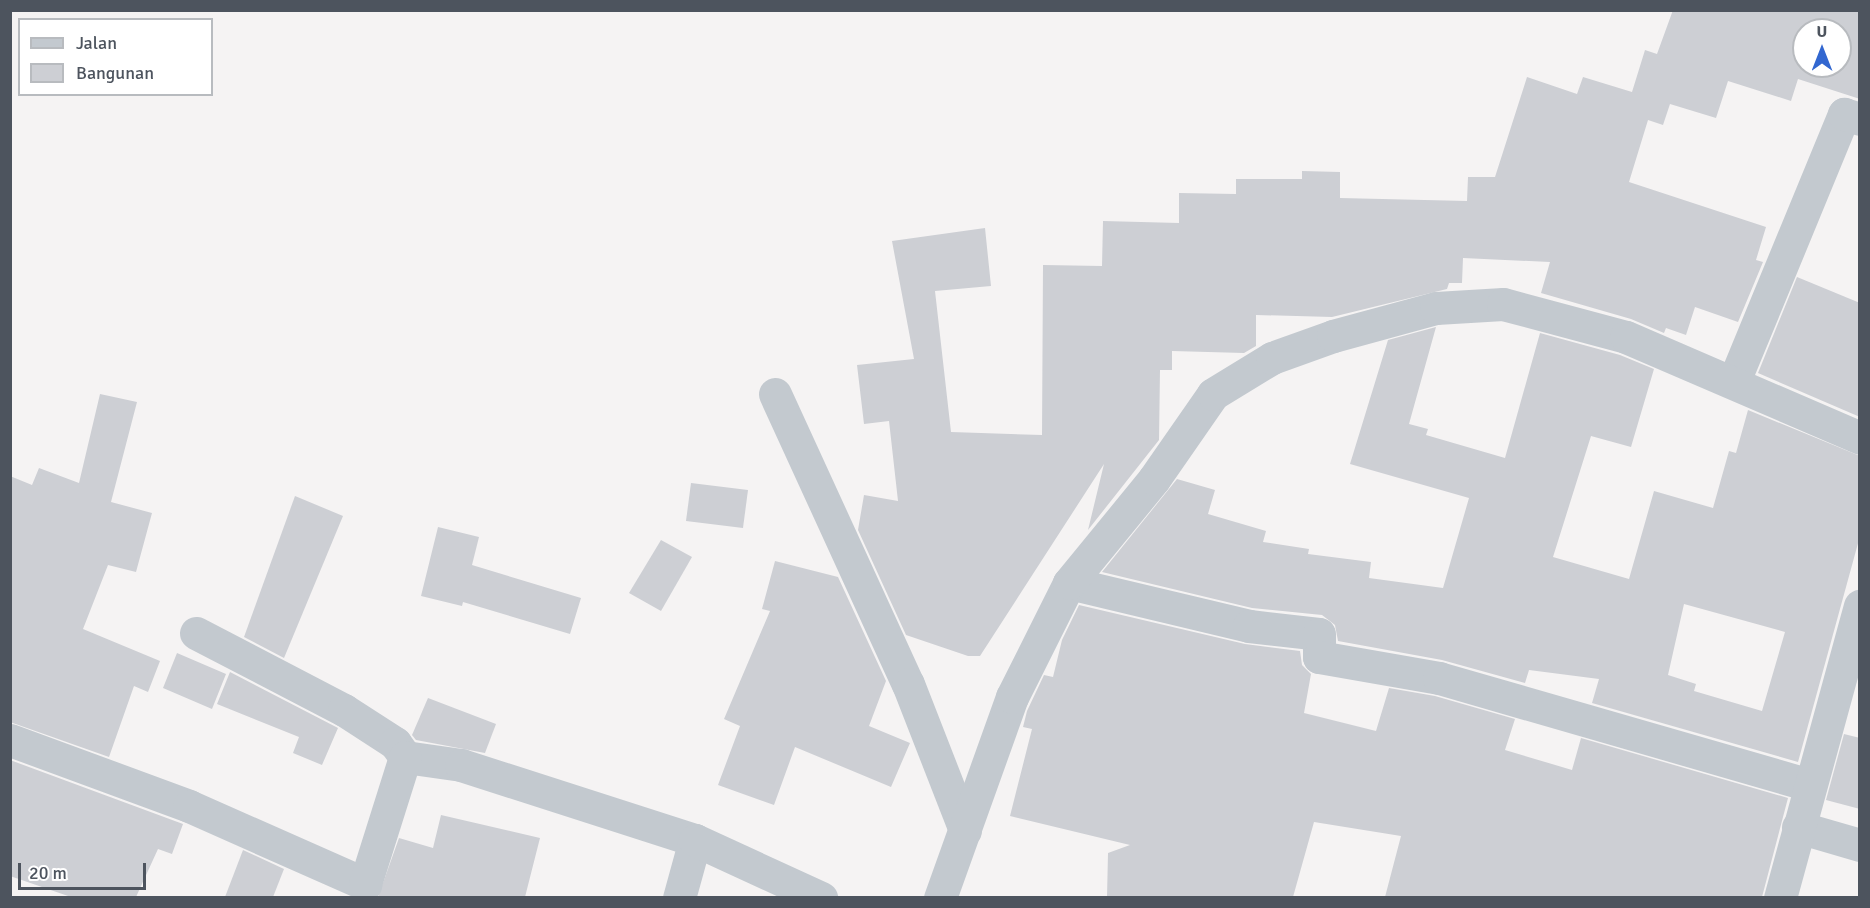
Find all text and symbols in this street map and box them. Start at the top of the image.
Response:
legend [18,18,213,96]
north arrow [1792,18,1852,78]
text: U [1817,22,1827,42]
text: Jalan [76,32,117,54]
text: Bangunan [76,62,154,84]
scale bar [21,851,148,889]
text: 20 m [29,862,67,884]

